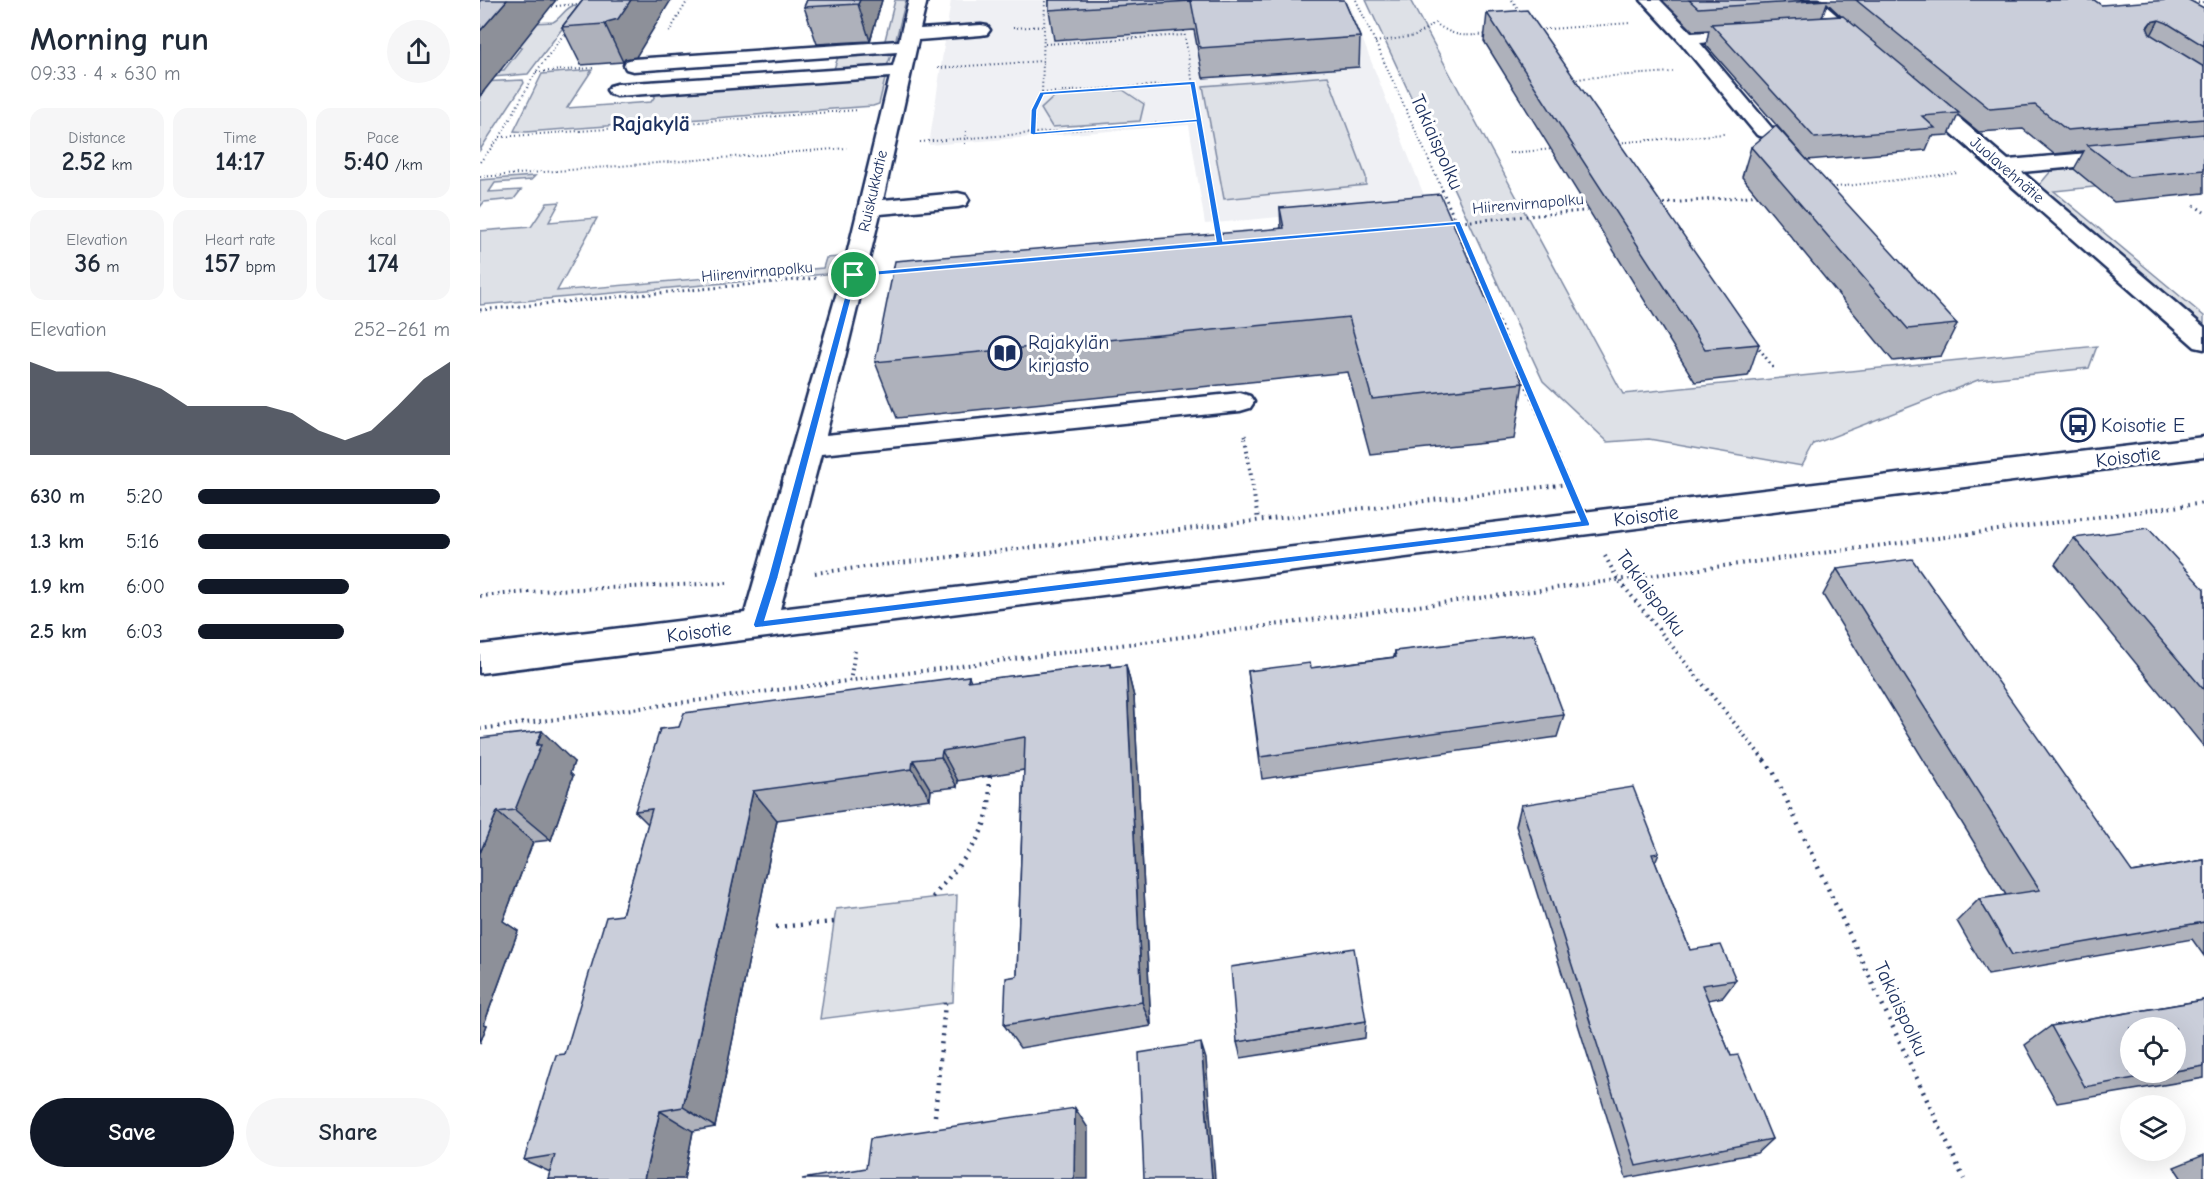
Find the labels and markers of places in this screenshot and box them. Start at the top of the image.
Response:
pin [828,249,879,300]
place label: Rajakylän kirjasto [1028,331,1109,377]
library icon: Rajakylän kirjasto [987,335,1023,371]
bus stop icon: Koisotie E [2060,407,2096,443]
place label: Koisotie E [2101,414,2185,437]

